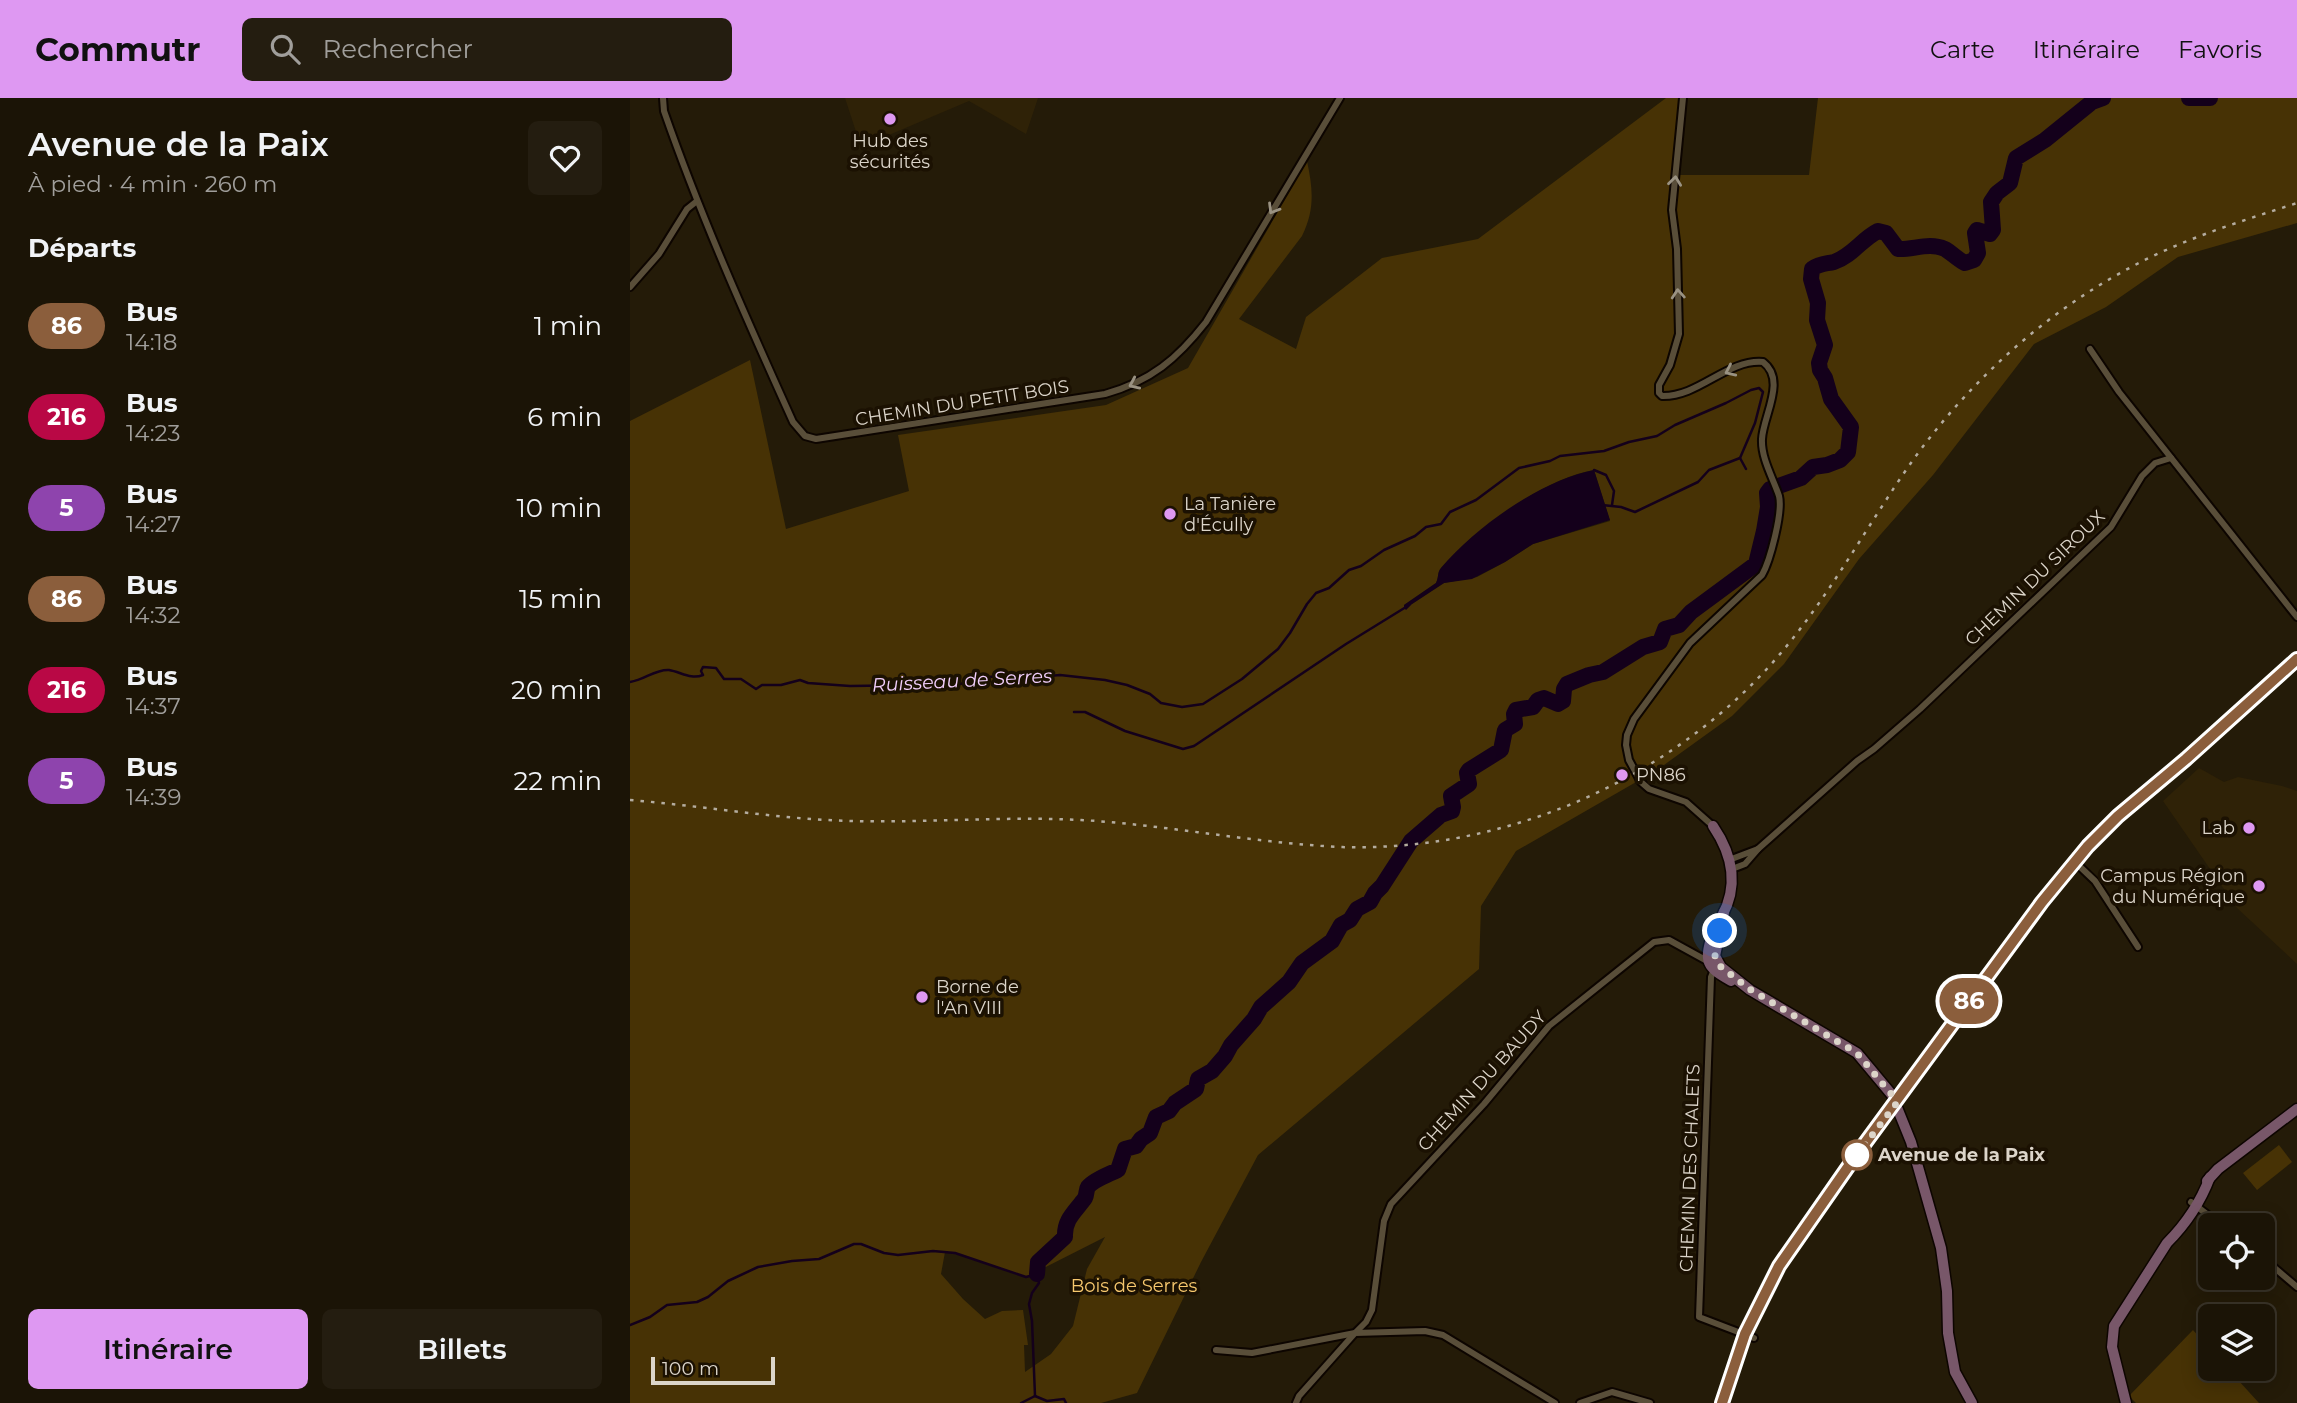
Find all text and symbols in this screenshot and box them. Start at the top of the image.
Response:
search box [242,18,732,81]
text: Commutr [35,29,200,69]
icon: search [266,30,304,68]
text: Rechercher [322,33,473,65]
text: Carte [1930,35,1995,64]
text: Itinéraire [2033,35,2140,64]
text: Favoris [2178,35,2262,64]
marker: Hub des sécurités [882,111,898,127]
button: heart [528,121,602,195]
text: Avenue de la Paix [28,124,329,164]
place label: Hub des sécurités [850,130,930,173]
text: À pied · 4 min · 260 m [28,170,278,198]
one-way arrow [1667,175,1682,186]
one-way arrow [1269,201,1282,214]
text: Départs [28,232,136,264]
one-way arrow [1671,288,1686,299]
text: Bus [126,296,178,328]
text: 1 min [534,310,602,342]
text: 86 [51,311,82,340]
text: 14:18 [126,328,178,356]
one-way arrow [1725,362,1737,376]
street label: CHEMIN DU PETIT BOIS [854,375,1070,431]
one-way arrow [1129,376,1141,390]
text: Bus [126,387,178,419]
text: 6 min [527,401,602,433]
text: 216 [47,402,86,431]
text: 14:23 [126,419,181,447]
text: Bus [126,478,178,510]
text: 10 min [516,492,602,524]
text: 5 [59,493,74,522]
place label: La Tanière d'Écully [1184,493,1276,536]
street label: CHEMIN DU SIROUX [1961,505,2110,650]
marker: La Tanière d'Écully [1162,506,1178,522]
text: 14:27 [126,510,181,538]
text: Bus [126,569,178,601]
text: 15 min [519,583,602,615]
text: 86 [51,584,82,613]
text: 14:32 [126,601,180,629]
text: Bus [126,660,178,692]
water label: Ruisseau de Serres [871,664,1053,697]
text: 20 min [511,674,602,706]
text: 216 [47,675,86,704]
text: 14:37 [126,692,181,720]
text: Bus [126,751,178,783]
place label: PN86 [1636,764,1686,786]
text: 22 min [513,765,602,797]
text: 5 [59,766,74,795]
marker: PN86 [1614,767,1630,783]
text: 14:39 [126,783,182,811]
place label: Lab [2202,817,2235,839]
marker: Lab [2241,820,2257,836]
place label: Campus Région du Numérique [2100,865,2245,908]
marker: Campus Région du Numérique [2251,878,2267,894]
your location [1702,913,1737,948]
place label: Borne de l'An VIII [936,976,1019,1019]
line badge: 86 [1938,978,2000,1024]
text: 86 [1953,986,1985,1015]
marker: Borne de l'An VIII [914,989,930,1005]
street label: CHEMIN DU BAUDY [1413,1006,1551,1156]
street label: CHEMIN DES CHALETS [1675,1064,1705,1272]
marker: Avenue de la Paix [1842,1140,1872,1170]
place label: Avenue de la Paix [1877,1144,2045,1166]
map controls [2198,1213,2275,1381]
button: locate [2198,1213,2275,1290]
park label: Bois de Serres [1071,1275,1198,1297]
button: layers [2198,1304,2275,1381]
button: Itinéraire [28,1309,308,1389]
button: Billets [322,1309,602,1389]
scale bar [651,1354,775,1386]
text: 100 m [662,1357,719,1380]

